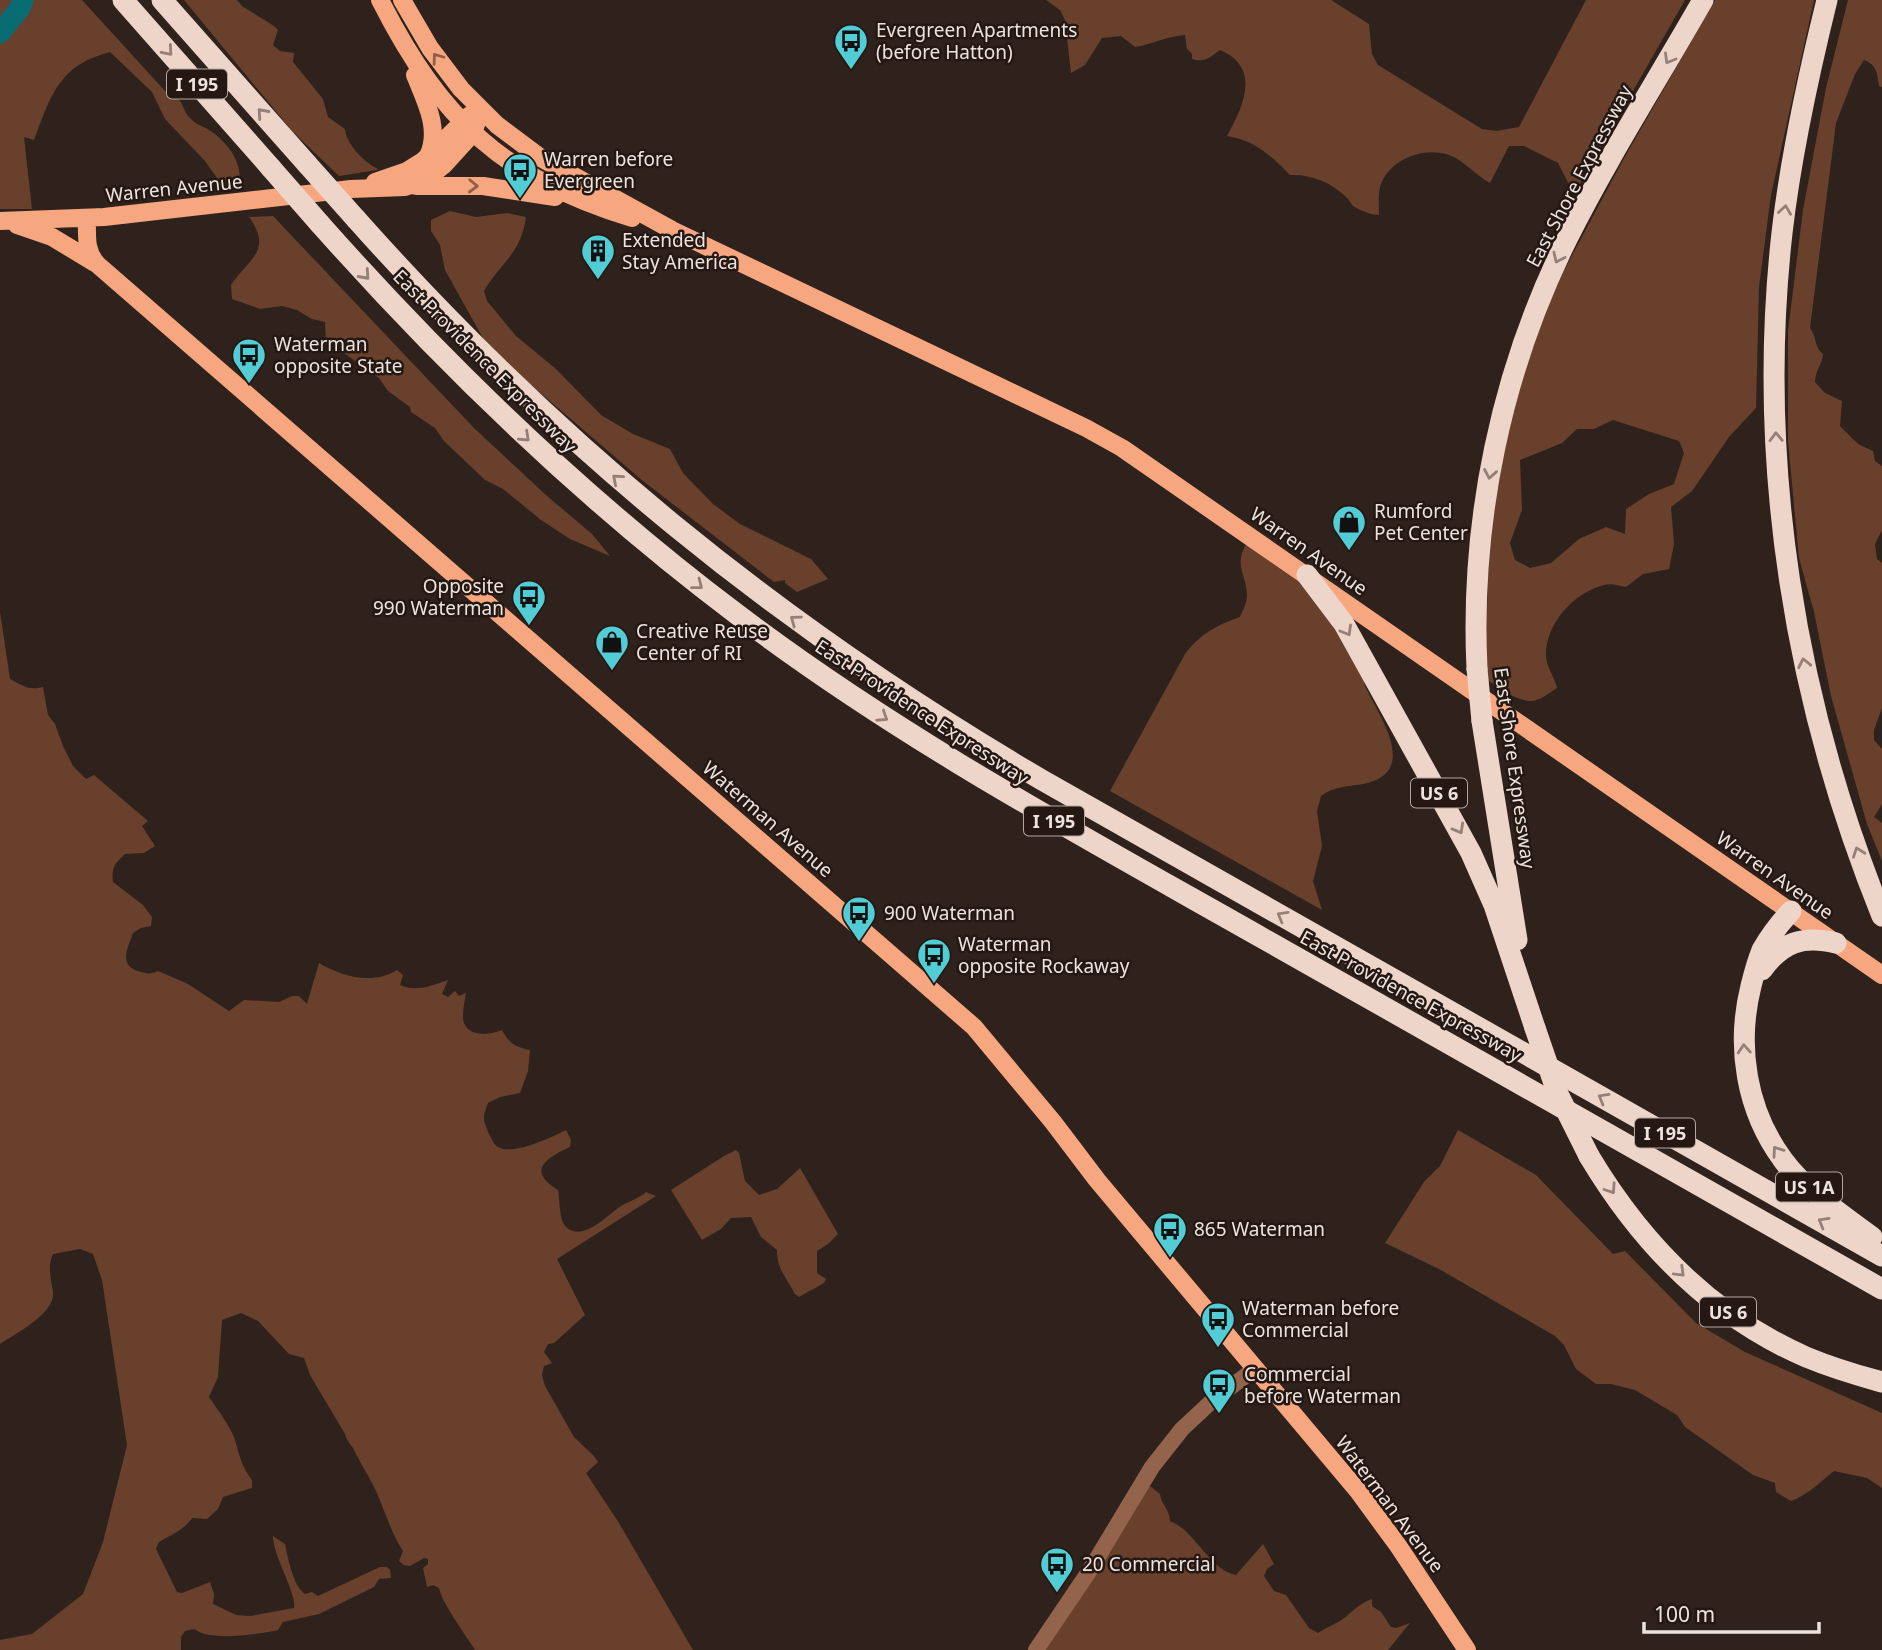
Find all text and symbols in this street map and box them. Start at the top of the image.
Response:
place label: Evergreen Apartments (before Hatton) [876,17,1077,65]
bus stop icon: Evergreen Apartments (before Hatton) [832,22,870,71]
one-way arrow [160,43,172,56]
one-way arrow [1664,52,1677,64]
one-way arrow [433,53,446,66]
road number: I 195 [167,70,227,98]
street label: East Shore Expressway [1520,80,1638,272]
one-way arrow [258,108,270,121]
place label: Warren before Evergreen [544,146,673,194]
bus stop icon: Warren before Evergreen [501,151,539,200]
street label: Warren Avenue [104,168,244,208]
one-way arrow [468,178,479,193]
one-way arrow [1777,204,1792,216]
place label: Extended Stay America [622,227,738,275]
building icon: Extended Stay America [579,232,617,281]
one-way arrow [1552,250,1566,263]
street label: East Providence Expressway [388,264,583,459]
one-way arrow [357,267,370,280]
place label: Waterman opposite State [274,331,402,379]
bus stop icon: Waterman opposite State [230,336,268,385]
one-way arrow [517,428,530,441]
one-way arrow [1768,431,1783,442]
one-way arrow [1483,468,1498,480]
one-way arrow [612,475,625,487]
place label: Rumford Pet Center [1374,498,1468,546]
street label: Warren Avenue [1245,501,1373,601]
shop icon: Rumford Pet Center [1330,503,1368,552]
place label: Opposite 990 Waterman [373,573,504,621]
one-way arrow [690,576,703,589]
bus stop icon: Opposite 990 Waterman [510,578,548,627]
one-way arrow [790,616,803,628]
place label: Creative Reuse Center of RI [636,618,768,666]
shop icon: Creative Reuse Center of RI [593,623,631,672]
one-way arrow [1339,623,1352,636]
street label: East Providence Expressway [810,633,1034,791]
one-way arrow [1798,657,1813,669]
street label: East Shore Expressway [1488,666,1542,871]
one-way arrow [875,709,888,721]
street label: Waterman Avenue [697,755,839,883]
road number: US 6 [1411,778,1467,808]
road number: I 195 [1024,806,1084,836]
one-way arrow [1451,822,1464,834]
street label: Warren Avenue [1711,825,1839,925]
one-way arrow [1852,847,1866,859]
bus stop icon: 900 Waterman [840,894,878,943]
place label: 900 Waterman [884,900,1015,926]
one-way arrow [1277,911,1290,924]
street label: East Providence Expressway [1296,924,1527,1068]
place label: Waterman opposite Rockaway [958,931,1130,979]
bus stop icon: Waterman opposite Rockaway [915,936,953,985]
one-way arrow [1737,1044,1752,1055]
one-way arrow [1598,1093,1611,1106]
road number: I 195 [1635,1118,1695,1148]
one-way arrow [1773,1146,1785,1159]
road number: US 1A [1776,1172,1842,1202]
one-way arrow [1602,1182,1615,1195]
bus stop icon: 865 Waterman [1151,1210,1189,1259]
place label: 865 Waterman [1194,1216,1325,1242]
one-way arrow [1817,1217,1830,1230]
one-way arrow [1672,1264,1685,1277]
place label: Waterman before Commercial [1242,1295,1399,1343]
road number: US 6 [1700,1297,1756,1326]
bus stop icon: Waterman before Commercial [1199,1300,1237,1349]
place label: Commercial before Waterman [1244,1361,1401,1409]
bus stop icon: Commercial before Waterman [1200,1366,1238,1415]
street label: Waterman Avenue [1330,1430,1450,1578]
bus stop icon: 20 Commercial [1038,1545,1076,1594]
place label: 20 Commercial [1082,1551,1215,1577]
scale bar [1644,1590,1819,1634]
text: 100 m [1654,1600,1715,1628]

